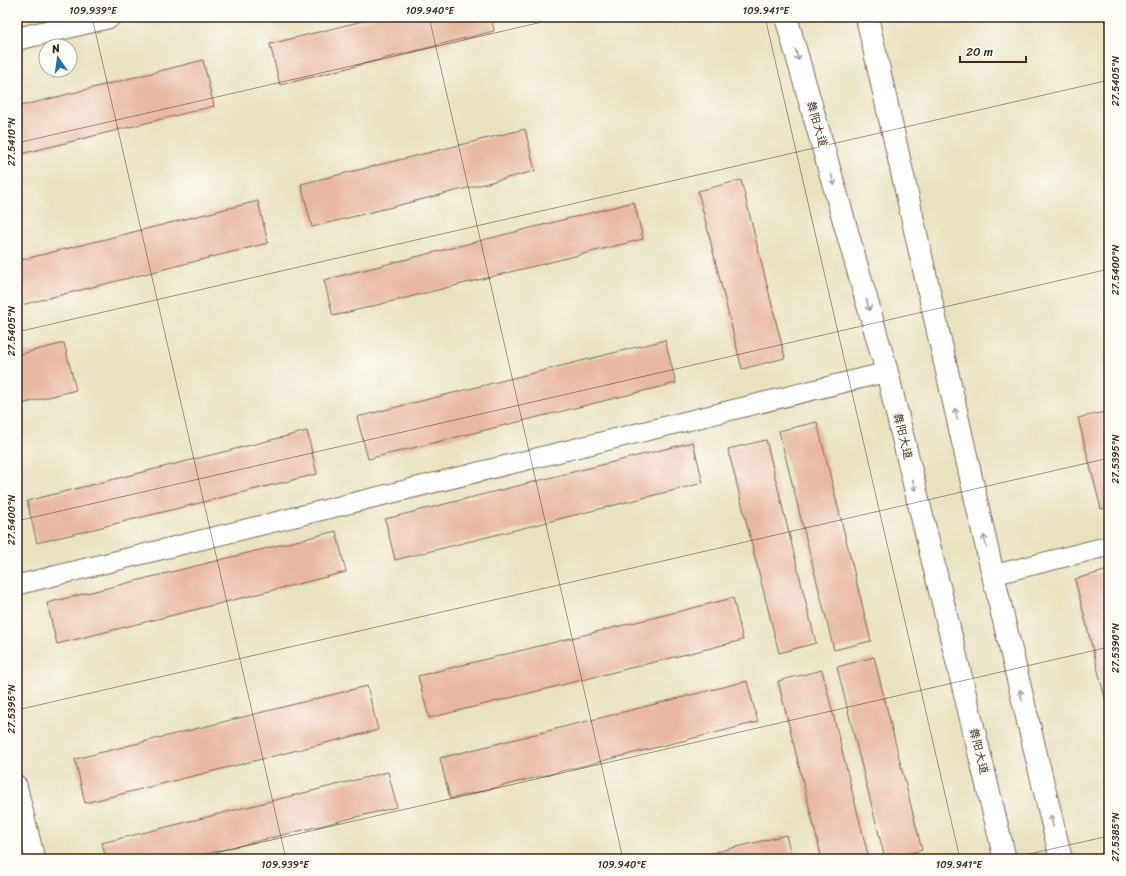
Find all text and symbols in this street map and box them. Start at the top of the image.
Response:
text: 109.939°E [69,2,118,20]
text: 109.940°E [406,2,456,20]
text: 109.941°E [743,2,791,20]
north arrow [38,38,78,78]
scale bar [960,38,1026,64]
text: N [49,39,62,59]
text: 20 m [966,41,993,63]
one-way arrow [794,48,801,61]
text: 27.5405°N [1107,56,1125,106]
street label: 舞阳大道 [800,98,834,150]
text: 27.5410°N [3,118,21,166]
one-way arrow [829,173,837,186]
text: 27.5400°N [1107,245,1125,295]
one-way arrow [865,298,872,311]
text: 27.5405°N [3,306,21,356]
one-way arrow [952,408,960,421]
street label: 舞阳大道 [887,410,919,462]
text: 27.5395°N [1107,434,1125,484]
one-way arrow [911,478,919,491]
text: 27.5400°N [3,495,21,545]
one-way arrow [981,535,989,548]
text: 27.5390°N [1107,623,1125,673]
text: 27.5395°N [3,684,21,734]
one-way arrow [1017,688,1025,701]
street label: 舞阳大道 [963,725,995,777]
text: 27.5385°N [1107,812,1125,862]
one-way arrow [1047,815,1055,828]
text: 109.939°E [261,856,310,874]
text: 109.940°E [598,856,648,874]
text: 109.941°E [936,856,984,874]

